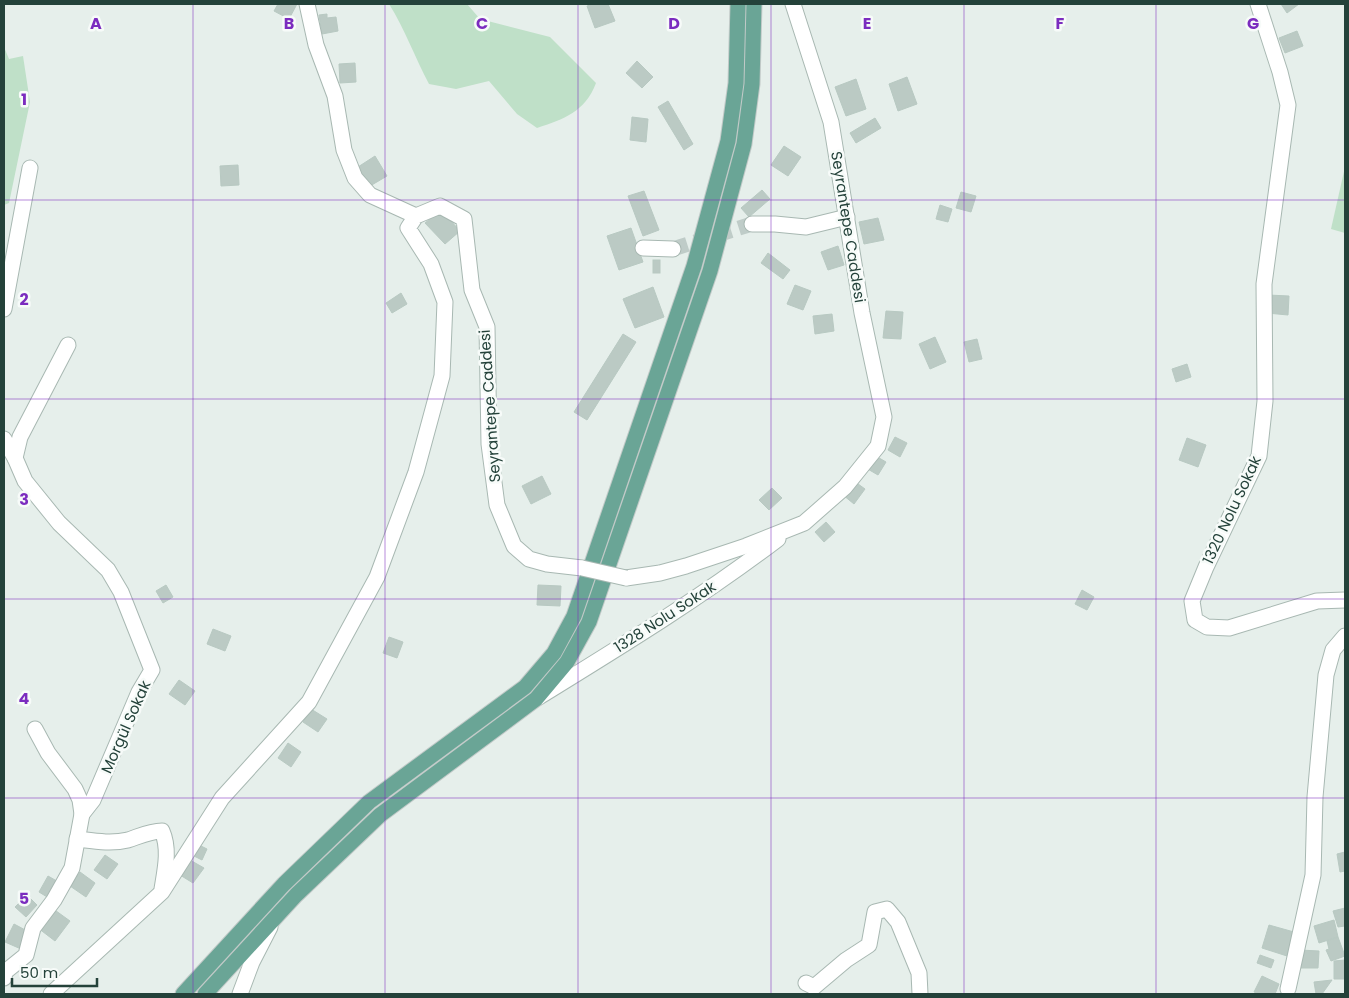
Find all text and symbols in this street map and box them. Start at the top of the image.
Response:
text: A [90,12,102,35]
text: B [284,12,294,35]
text: C [476,12,488,35]
text: D [668,12,680,35]
text: E [863,12,871,35]
text: F [1056,12,1065,35]
text: G [1247,12,1259,35]
text: 1 [21,88,27,111]
street label: Seyrantepe Caddesi [826,150,871,304]
text: 2 [19,288,29,311]
street label: Seyrantepe Caddesi [474,329,505,483]
street label: 1320 Nolu Sokak [1197,452,1266,567]
text: 3 [19,488,29,511]
street label: 1328 Nolu Sokak [610,576,720,657]
street label: Morgül Sokak [96,677,155,777]
text: 4 [19,687,30,710]
text: 5 [19,887,29,910]
scale bar [12,956,98,988]
text: 50 m [20,962,58,983]

